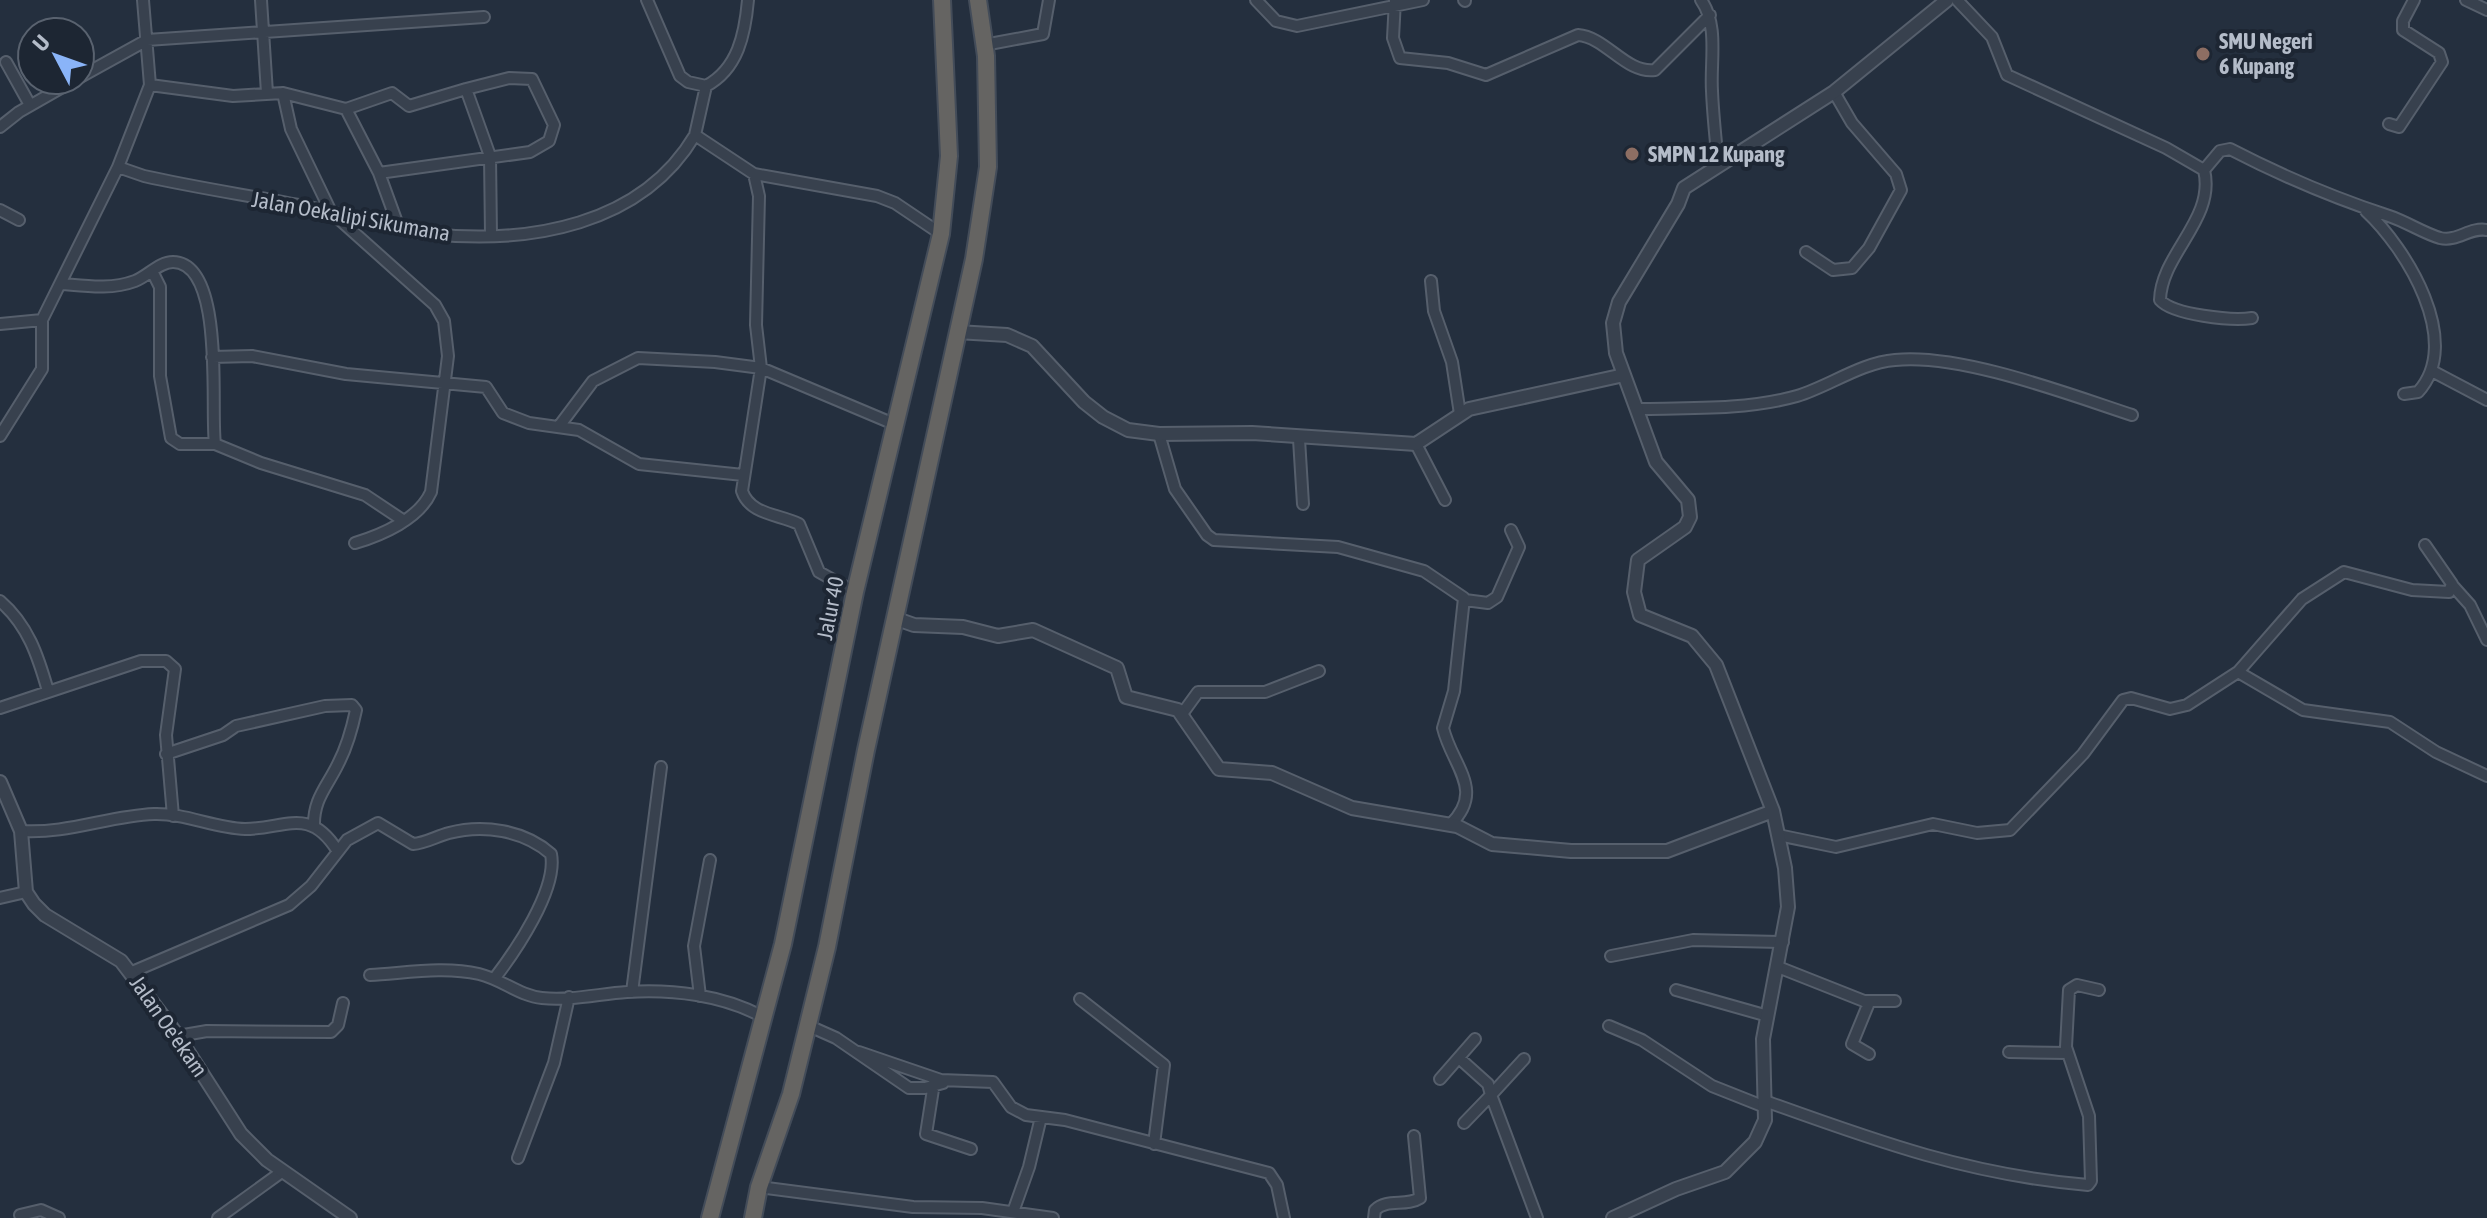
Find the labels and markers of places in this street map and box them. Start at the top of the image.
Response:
place label: SMU Negeri 6 Kupang [2219,28,2313,79]
marker: SMU Negeri 6 Kupang [2194,45,2212,63]
place label: SMPN 12 Kupang [1648,141,1785,167]
marker: SMPN 12 Kupang [1623,145,1641,163]

